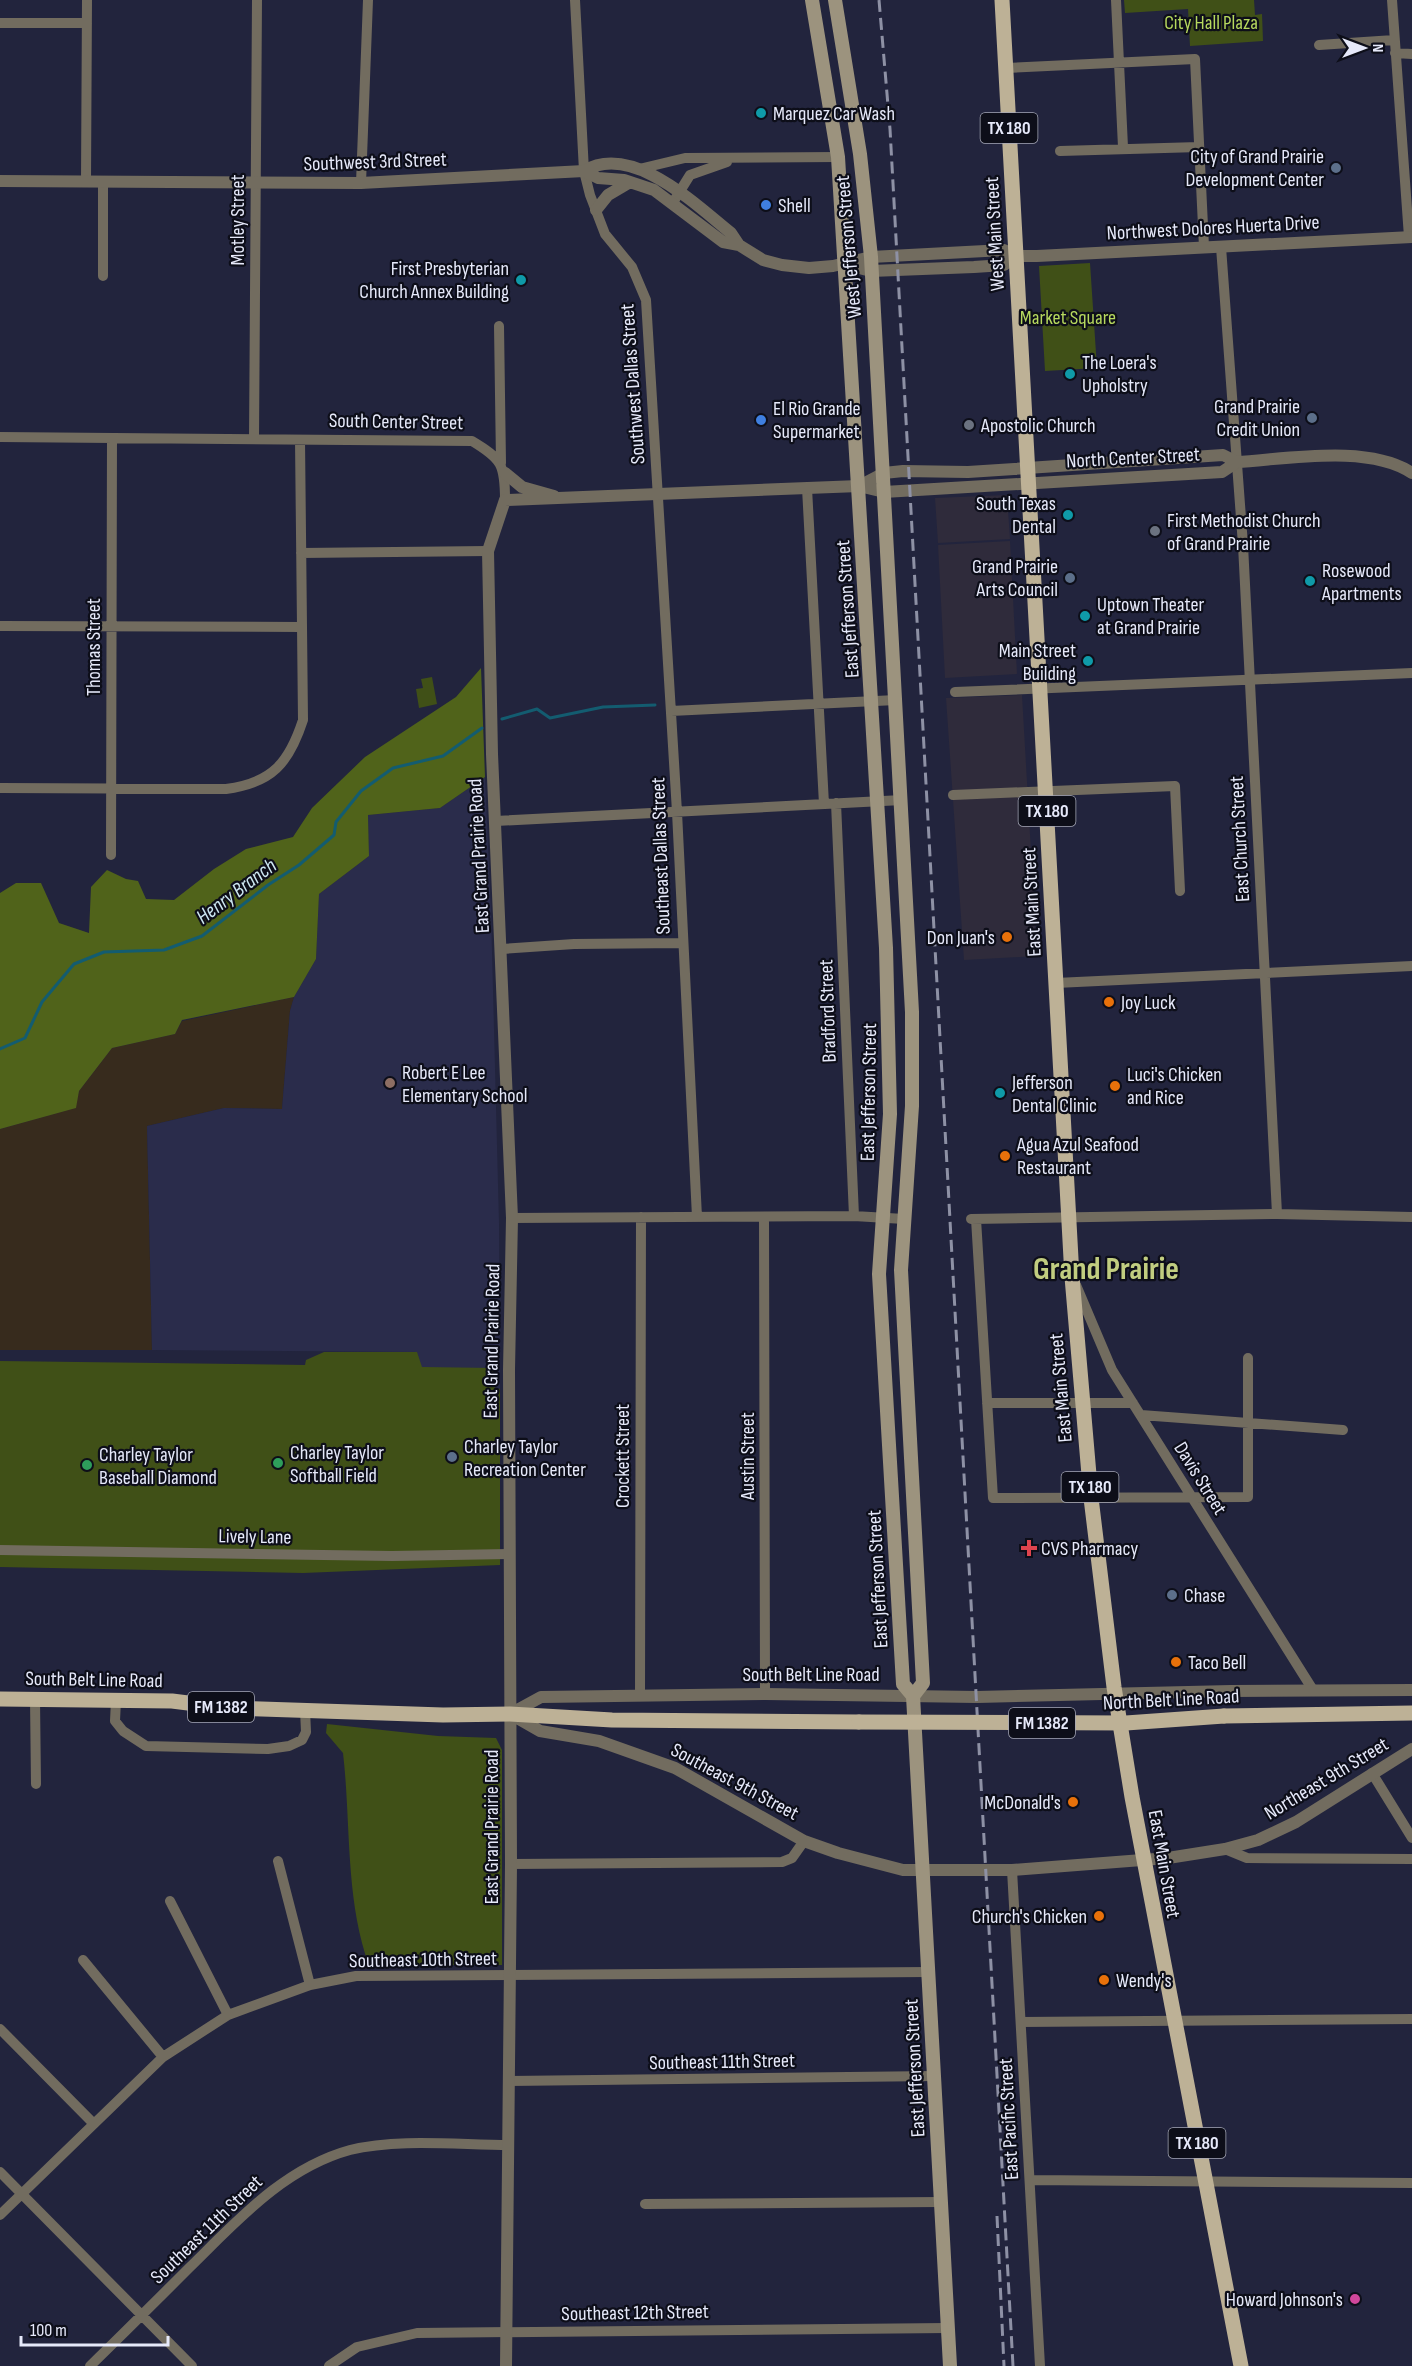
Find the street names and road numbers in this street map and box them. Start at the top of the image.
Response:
road number: TX 180 [980,113,1038,143]
street label: Southwest 3rd Street [303,148,447,176]
street label: Motley Street [226,175,250,266]
street label: West Jefferson Street [831,175,867,319]
street label: West Main Street [980,176,1010,292]
street label: Northwest Dolores Huerta Drive [1106,210,1320,246]
street label: Southwest Dallas Street [615,303,651,465]
street label: South Center Street [329,409,463,435]
street label: North Center Street [1066,443,1200,473]
street label: East Jefferson Street [831,539,865,679]
street label: Thomas Street [82,598,106,696]
street label: East Church Street [1225,775,1255,903]
street label: Southeast Dallas Street [646,777,676,935]
street label: East Grand Prairie Road [463,778,495,934]
road number: TX 180 [1018,796,1076,826]
street label: East Main Street [1017,847,1047,957]
street label: Bradford Street [814,959,842,1063]
street label: East Jefferson Street [856,1023,882,1161]
street label: East Grand Prairie Road [479,1264,505,1419]
street label: East Main Street [1044,1332,1078,1443]
street label: Crockett Street [611,1404,635,1508]
street label: Austin Street [736,1412,760,1501]
street label: Davis Street [1168,1438,1232,1519]
road number: TX 180 [1062,1472,1118,1502]
street label: East Jefferson Street [862,1509,894,1649]
street label: Lively Lane [218,1524,292,1550]
street label: South Belt Line Road [742,1663,880,1687]
street label: South Belt Line Road [25,1667,163,1693]
street label: North Belt Line Road [1102,1684,1240,1716]
road number: FM 1382 [188,1692,254,1722]
road number: FM 1382 [1009,1708,1075,1738]
street label: Northeast 9th Street [1260,1732,1393,1825]
street label: Southeast 9th Street [667,1738,802,1826]
street label: East Grand Prairie Road [480,1750,504,1904]
street label: East Main Street [1143,1808,1185,1920]
street label: Southeast 10th Street [349,1947,497,1973]
street label: East Jefferson Street [899,1998,931,2138]
street label: Southeast 11th Street [649,2049,795,2075]
street label: East Pacific Street [994,2057,1024,2180]
road number: TX 180 [1168,2128,1226,2158]
street label: Southeast 11th Street [146,2170,268,2289]
street label: Southeast 12th Street [561,2300,709,2326]

